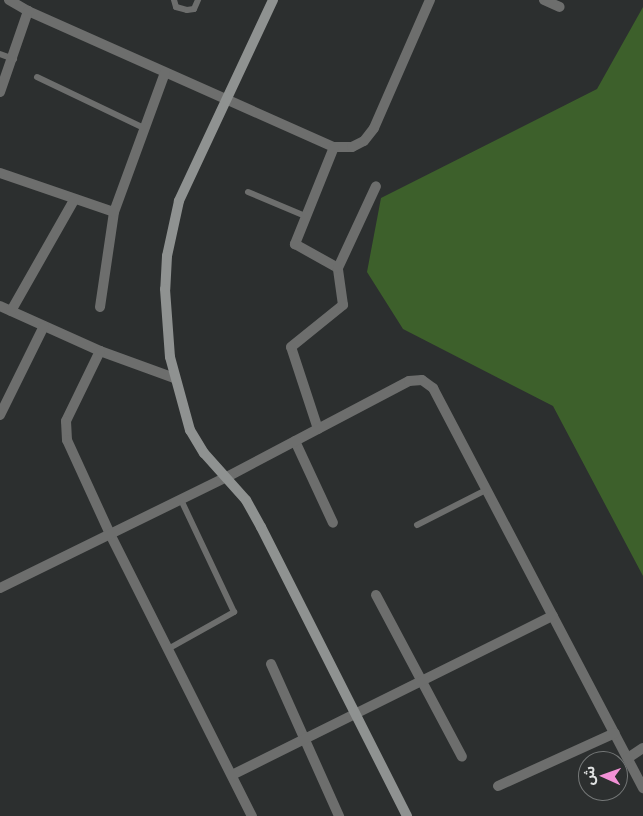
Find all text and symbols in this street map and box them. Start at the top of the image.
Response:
north arrow [578,751,628,801]
text: ش [580,766,598,785]

